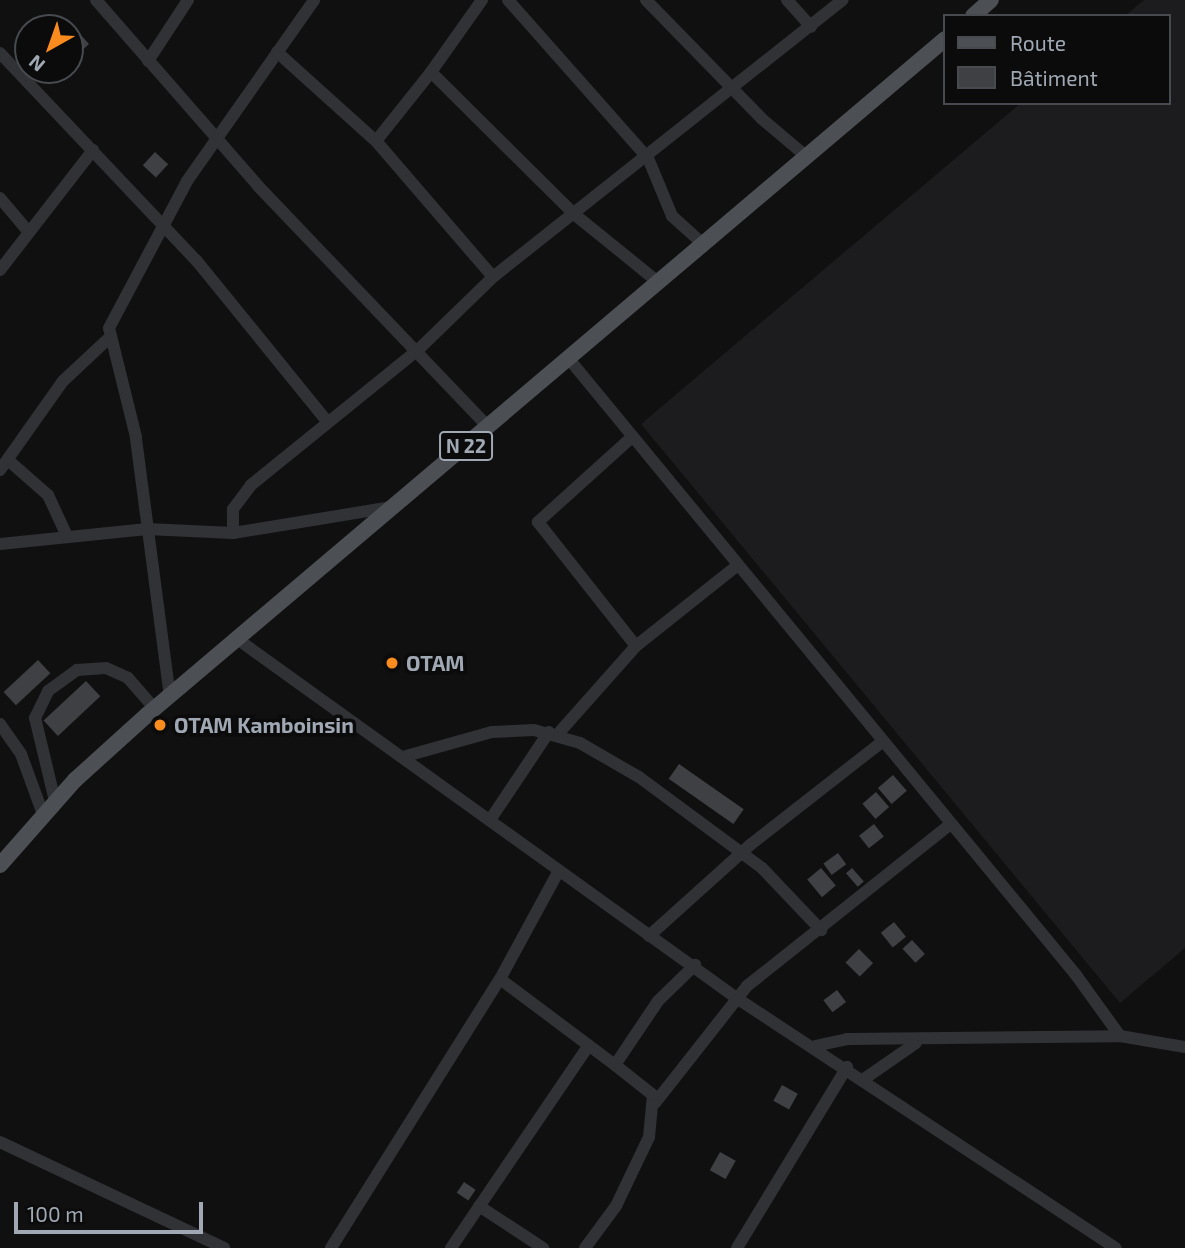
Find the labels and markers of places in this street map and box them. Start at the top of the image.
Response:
place label: OTAM [406,650,465,676]
marker: OTAM [384,655,400,671]
place label: OTAM Kamboinsin [174,712,354,738]
marker: OTAM Kamboinsin [152,717,168,733]

